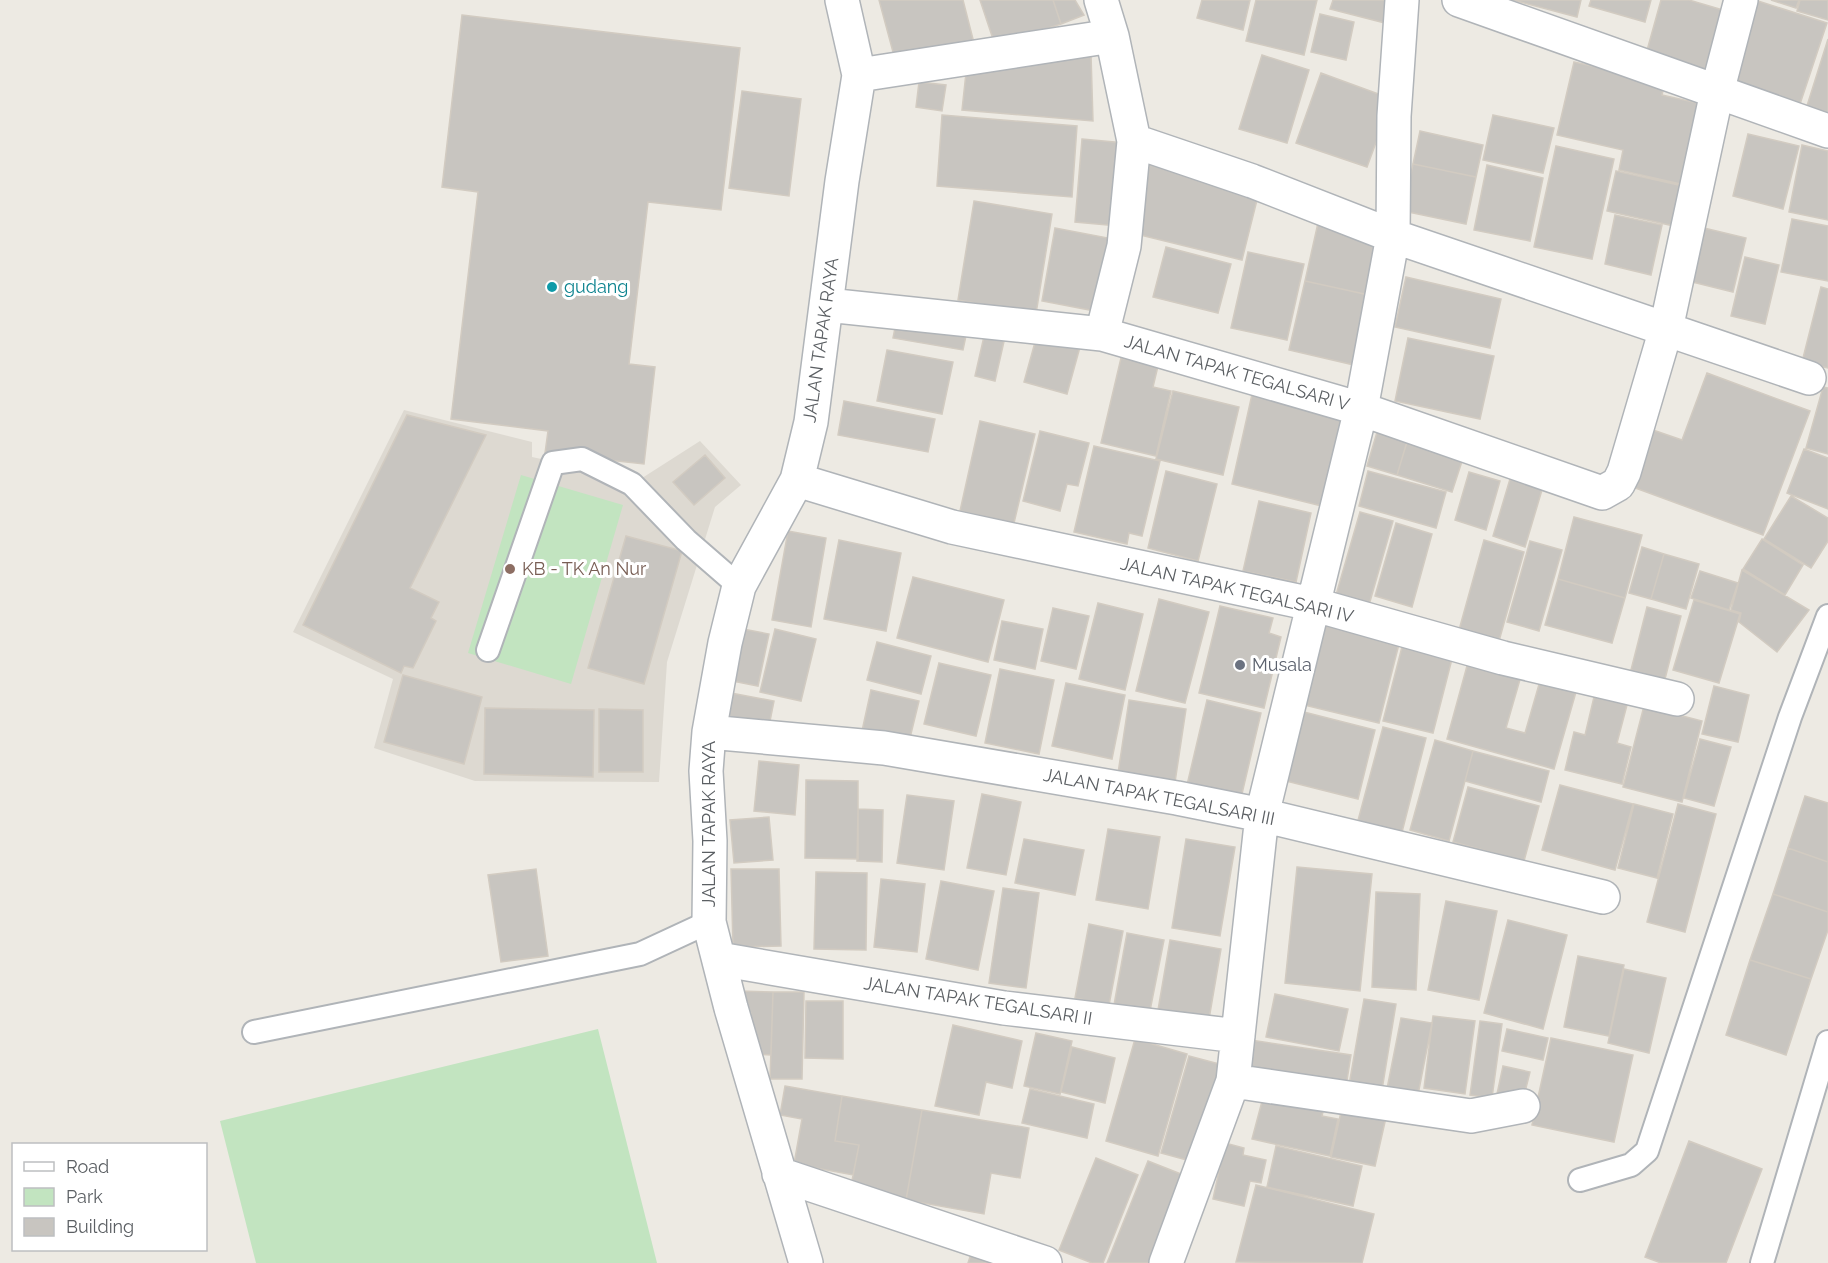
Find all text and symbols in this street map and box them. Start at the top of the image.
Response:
street label: JALAN TAPAK RAYA [799,256,842,424]
place label: gudang [564,276,628,297]
marker: gudang [545,280,559,294]
street label: JALAN TAPAK TEGALSARI V [1122,330,1352,415]
street label: JALAN TAPAK TEGALSARI IV [1119,552,1356,627]
place label: KB - TK An Nur [522,558,647,579]
marker: KB - TK An Nur [503,562,517,576]
place label: Musala [1252,654,1312,675]
marker: Musala [1233,658,1247,672]
street label: JALAN TAPAK RAYA [698,741,719,907]
street label: JALAN TAPAK TEGALSARI III [1042,764,1277,829]
street label: JALAN TAPAK TEGALSARI II [862,972,1094,1029]
legend [12,1143,207,1251]
text: Road [66,1156,109,1177]
text: Park [66,1186,103,1207]
text: Building [66,1216,134,1237]

